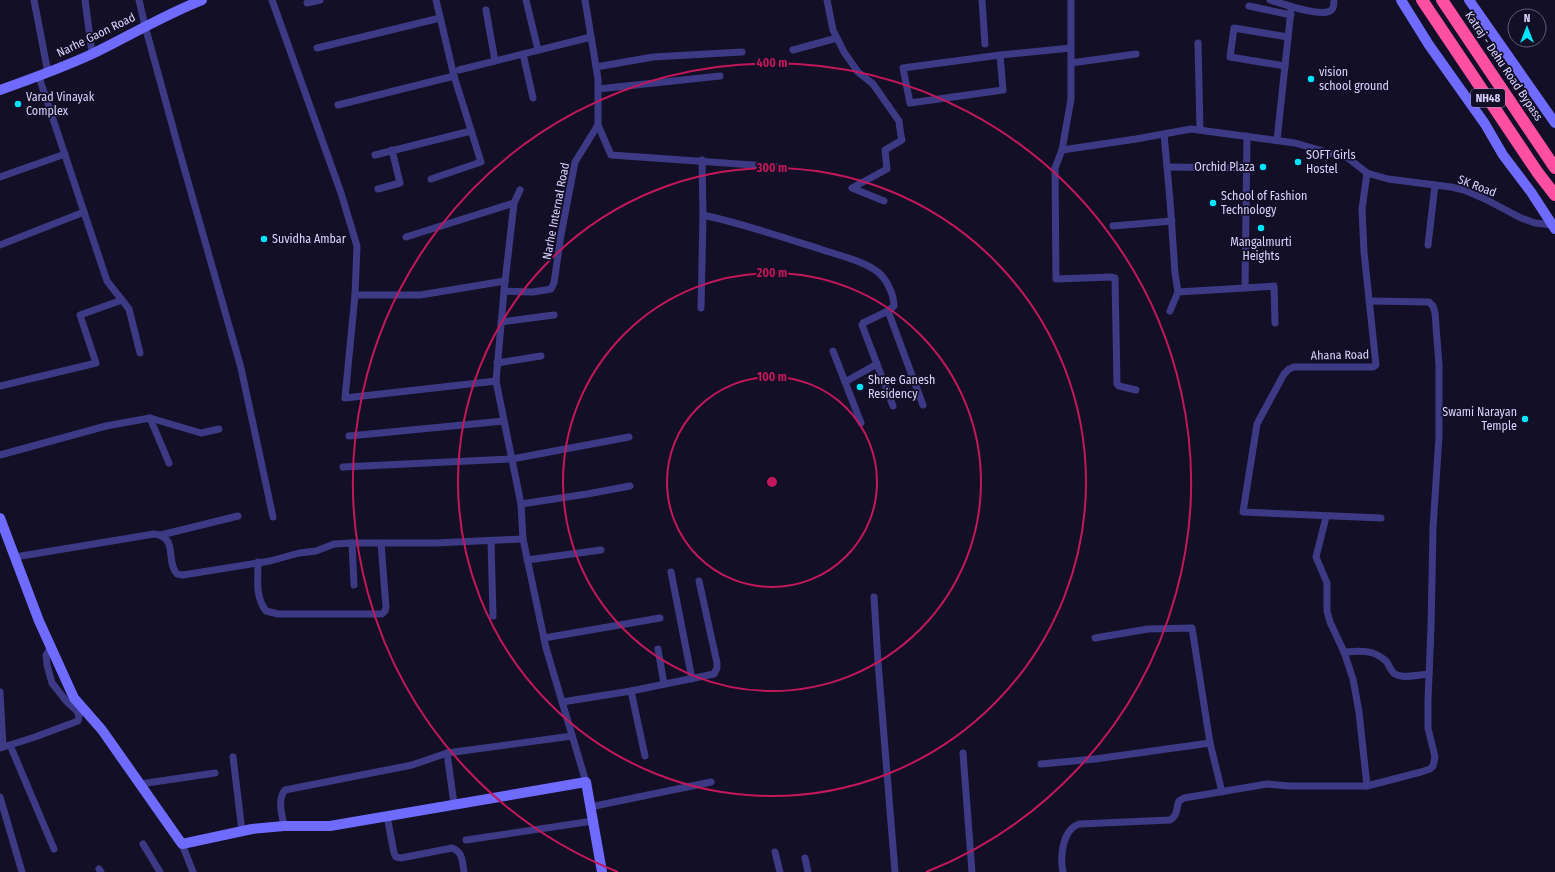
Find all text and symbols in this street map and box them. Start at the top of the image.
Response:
north arrow [1507,8,1547,48]
street label: Katraj - Dehu Road Bypass [1462,9,1546,123]
street label: Narhe Gaon Road [55,10,137,60]
text: N [1524,12,1530,25]
text: 400 m [757,56,787,70]
place label: vision school ground [1319,65,1389,93]
marker: vision school ground [1306,74,1316,84]
road number: NH48 [1471,89,1505,107]
place label: Varad Vinayak Complex [26,90,95,118]
marker: Varad Vinayak Complex [13,99,23,109]
place label: SOFT Girls Hostel [1306,148,1356,176]
marker: SOFT Girls Hostel [1293,157,1303,167]
place label: Orchid Plaza [1194,160,1255,174]
street label: Narhe Internal Road [540,161,572,261]
text: 300 m [756,161,787,175]
marker: Orchid Plaza [1258,162,1268,172]
street label: SK Road [1456,172,1498,200]
place label: School of Fashion Technology [1221,189,1307,217]
marker: School of Fashion Technology [1208,198,1218,208]
marker: Mangalmurti Heights [1256,223,1266,233]
place label: Suvidha Ambar [272,232,347,246]
marker: Suvidha Ambar [259,234,269,244]
place label: Mangalmurti Heights [1230,235,1292,263]
text: 200 m [756,266,787,280]
street label: Ahana Road [1311,347,1369,363]
text: 100 m [757,370,787,384]
place label: Shree Ganesh Residency [868,373,935,401]
marker: Shree Ganesh Residency [855,382,865,392]
place label: Swami Narayan Temple [1442,405,1517,433]
marker: Swami Narayan Temple [1520,414,1530,424]
centre of rings [765,475,779,489]

